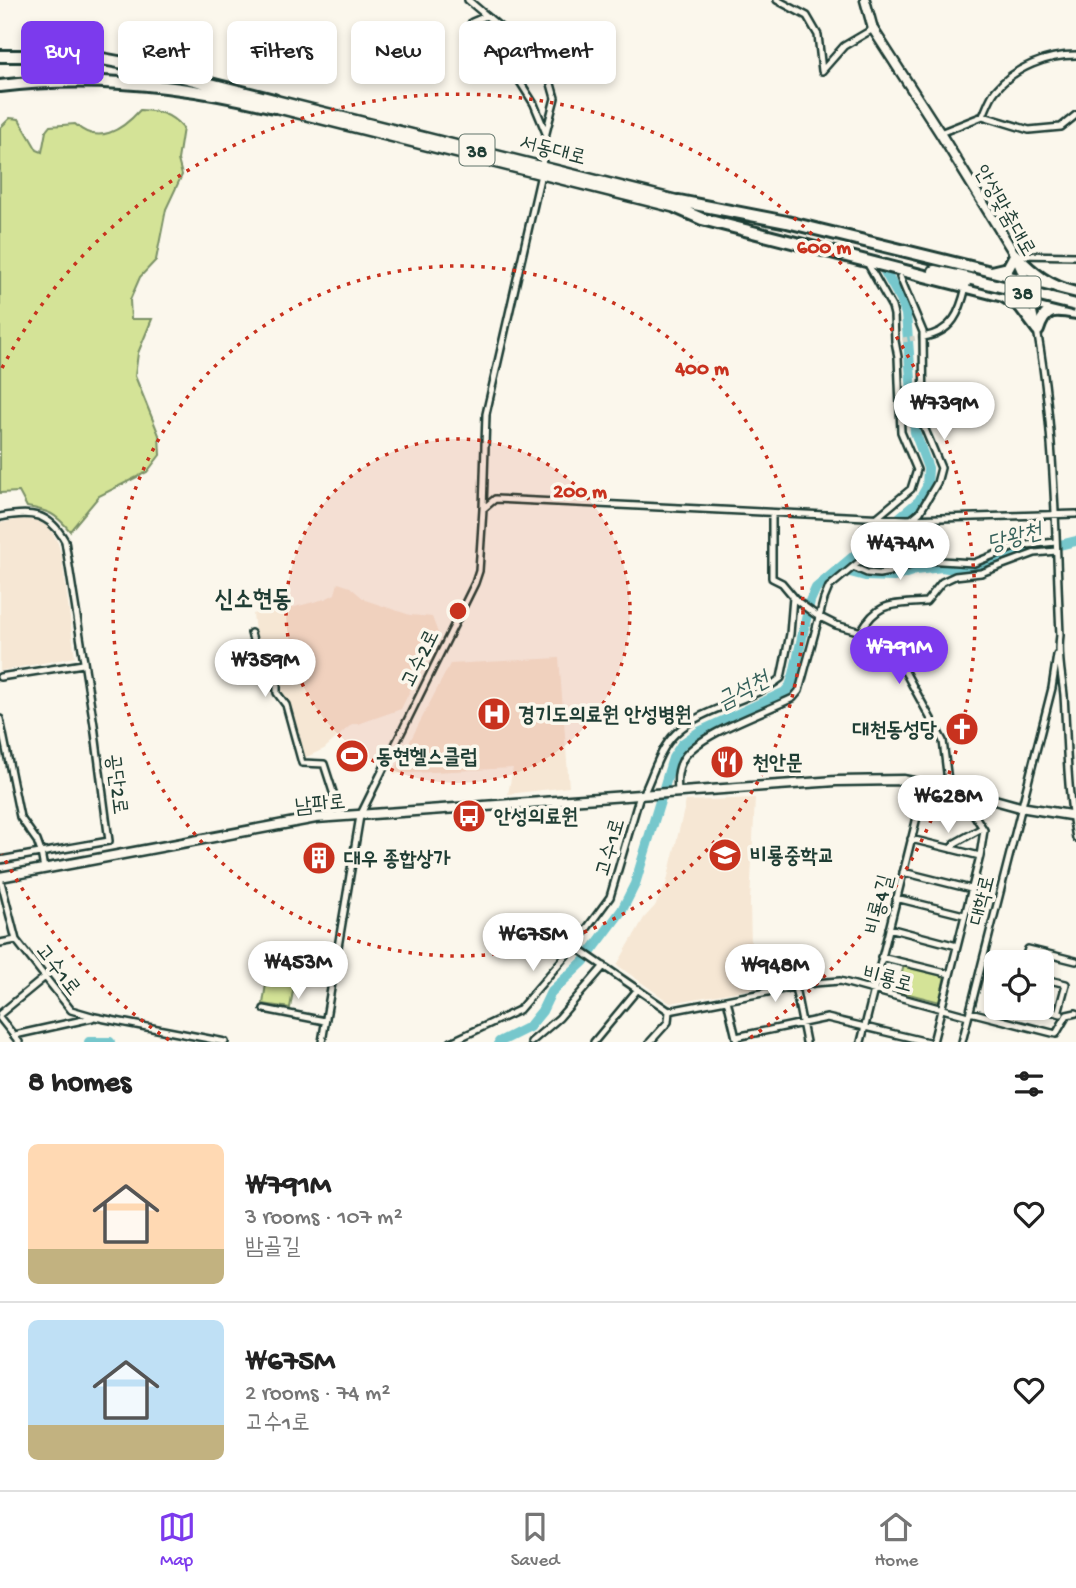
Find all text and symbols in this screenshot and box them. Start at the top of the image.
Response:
chip: Buy [21,21,104,84]
chip: Rent [118,21,213,84]
chip: Filters [227,21,337,84]
chip: New [351,21,445,84]
chip: Apartment [459,21,616,84]
street label: 서동대로 [516,132,588,173]
road number: 38 [460,134,494,166]
street label: 안성맞춤대로 [967,162,1039,262]
text: 600 m [797,237,851,262]
road number: 38 [1006,276,1040,308]
text: 400 m [674,358,729,383]
pin: ₩739M [895,382,993,442]
text: ₩739M [910,391,978,418]
text: 200 m [553,481,607,506]
water label: 당왕천 [985,519,1048,560]
pin: ₩474M [851,522,949,582]
text: ₩474M [867,531,933,558]
district label: 신소현동 [214,587,292,616]
centre of rings [446,599,470,623]
pin: ₩791M [850,626,948,686]
street label: 고수2로 [398,627,447,692]
text: ₩791M [866,635,932,662]
pin: ₩359M [216,640,314,699]
text: ₩359M [231,648,299,675]
water label: 금석천 [713,666,777,717]
hospital icon: 경기도의료원 안성병원 [475,695,513,733]
place label: 경기도의료원 안성병원 [518,705,692,730]
church icon: 대천동성당 [943,710,981,748]
place label: 대천동성당 [853,720,937,745]
sports icon: 동현헬스클럽 [333,737,371,775]
restaurant icon: 천안문 [708,743,746,781]
place label: 동현헬스클럽 [376,746,477,772]
street label: 공단2로 [98,753,131,816]
place label: 천안문 [752,753,803,778]
pin: ₩628M [899,776,997,835]
text: ₩628M [914,784,982,811]
street label: 남파로 [294,791,347,822]
bus stop icon: 안성의료원 [450,797,488,835]
place label: 안성의료원 [494,807,579,832]
street label: 고수1로 [592,816,633,880]
school or university icon: 비룡중학교 [706,836,744,874]
building icon: 대우 종합상가 [300,839,338,877]
place label: 비룡중학교 [750,845,835,871]
place label: 대우 종합상가 [344,849,450,874]
street label: 비룡4길 [862,872,901,937]
street label: 대학로 [966,873,1003,928]
pin: ₩675M [484,914,582,973]
text: ₩675M [499,922,567,949]
street label: 고수1로 [28,940,84,1002]
pin: ₩453M [249,942,347,1001]
pin: ₩948M [726,944,824,1004]
text: ₩453M [264,950,332,977]
map controls [984,950,1054,1020]
button: locate [984,950,1054,1020]
text: ₩948M [741,953,809,980]
street label: 비룡로 [859,963,915,1000]
icon: filters [1010,1065,1048,1103]
text: 8 homes [28,1067,131,1102]
text: ₩791M [245,1170,331,1205]
icon: home [84,1172,168,1256]
icon: heart [1010,1195,1048,1233]
text: 3 rooms · 107 m² [245,1205,403,1232]
text: 밤골길 [245,1235,301,1262]
text: ₩675M [245,1346,335,1381]
icon: home [84,1348,168,1432]
icon: heart [1010,1371,1048,1409]
text: 2 rooms · 74 m² [245,1381,390,1408]
text: 고수1로 [245,1411,310,1438]
tab: Map [158,1508,196,1573]
tab: Saved [511,1508,559,1573]
tab: Home [874,1508,918,1573]

